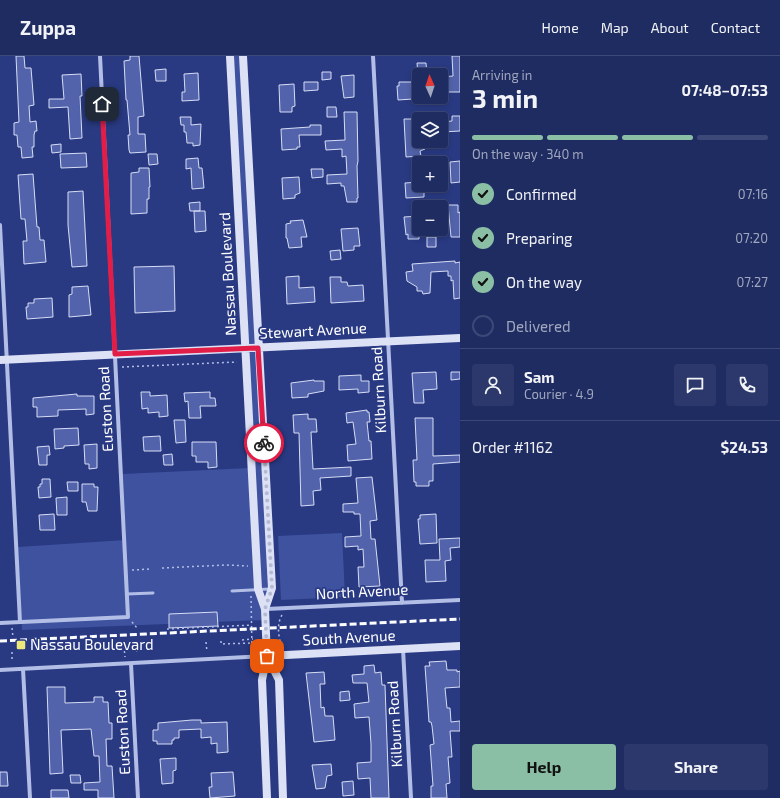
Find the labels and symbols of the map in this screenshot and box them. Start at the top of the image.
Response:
north arrow [412,68,448,104]
pin [85,87,119,121]
street label: Nassau Boulevard [215,212,239,336]
street label: Stewart Avenue [259,318,367,342]
street label: Kilburn Road [367,346,389,434]
street label: Euston Road [94,366,116,452]
courier [244,423,284,463]
street label: North Avenue [315,580,409,602]
street label: South Avenue [302,626,396,648]
place label: Nassau Boulevard [30,635,154,653]
marker: Nassau Boulevard [15,639,27,651]
pin [250,639,284,673]
street label: Kilburn Road [383,680,405,768]
street label: Euston Road [111,689,133,775]

